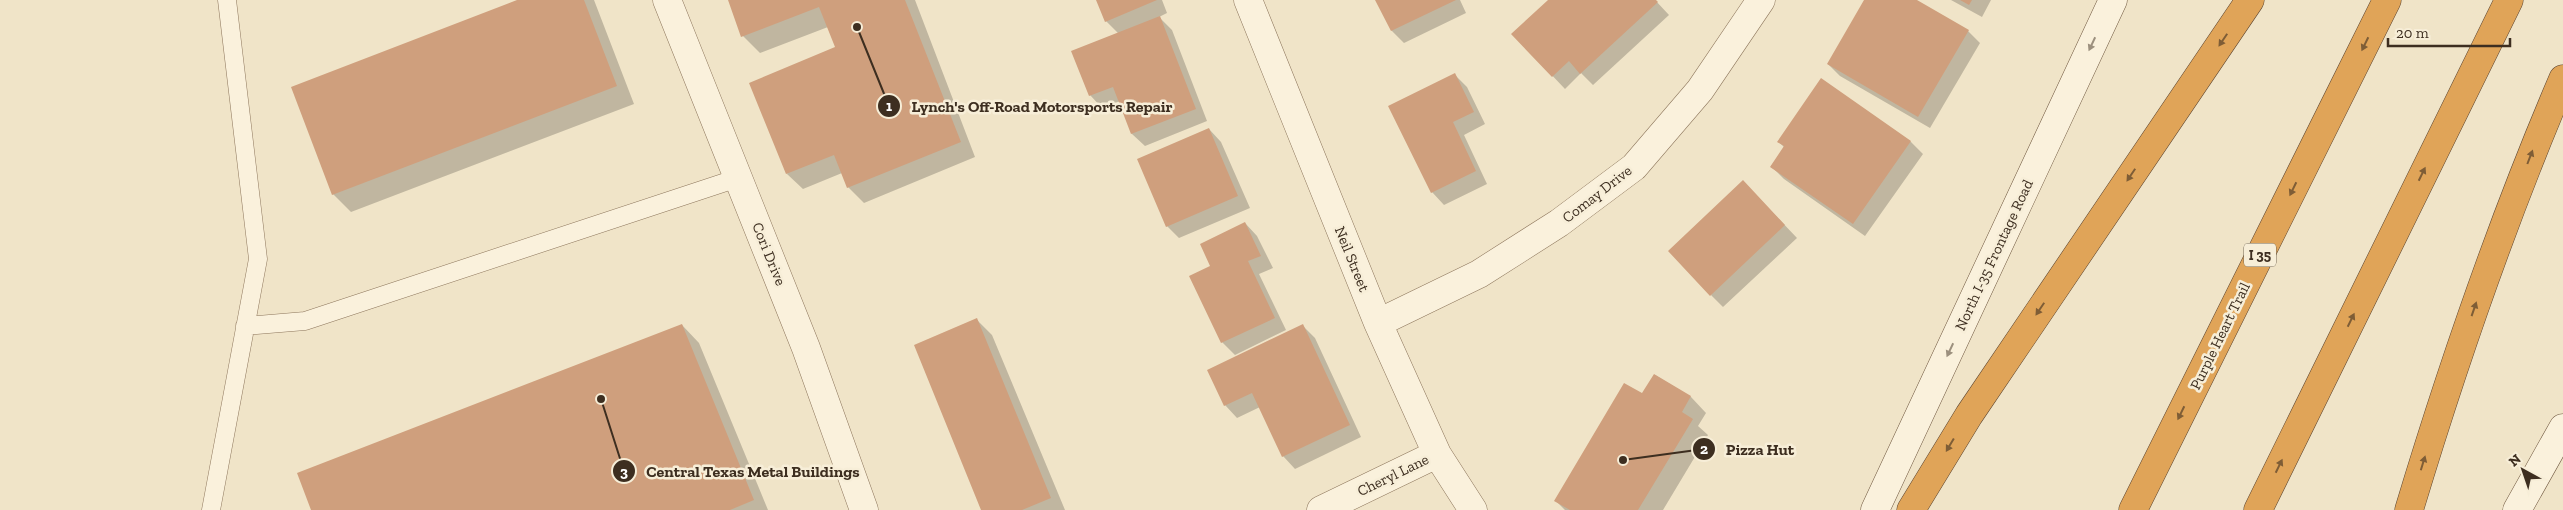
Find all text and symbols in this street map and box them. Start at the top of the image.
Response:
scale bar [2388,15,2510,47]
text: 20 m [2396,24,2429,42]
one-way arrow [2218,34,2228,47]
one-way arrow [2361,36,2369,51]
one-way arrow [2088,37,2096,51]
callout: Lynch's Off-Road Motorsports Repair [876,91,1182,122]
text: 1 [886,97,892,115]
text: Lynch's Off-Road Motorsports Repair [911,97,1173,116]
one-way arrow [2527,149,2534,164]
street label: Comay Drive [1559,161,1635,227]
one-way arrow [2418,167,2427,182]
one-way arrow [2126,168,2136,182]
street label: North I-35 Frontage Road [1951,176,2037,333]
one-way arrow [2289,182,2297,196]
street label: Cori Drive [748,220,790,288]
street label: Neil Street [1331,224,1373,295]
road number: I 35 [2244,244,2276,266]
street label: Purple Heart Trail [2186,279,2254,393]
one-way arrow [2470,301,2478,316]
one-way arrow [2035,303,2045,316]
one-way arrow [2347,313,2355,327]
one-way arrow [1945,343,1953,357]
one-way arrow [2177,406,2185,420]
callout: Pizza Hut [1691,434,1804,465]
one-way arrow [1946,438,1955,451]
text: 2 [1700,440,1708,458]
text: Pizza Hut [1726,440,1795,459]
north arrow [2498,445,2548,495]
street label: Cheryl Lane [1354,450,1432,500]
text: N [2505,450,2525,470]
callout: Central Texas Metal Buildings [611,456,869,487]
one-way arrow [2419,456,2427,471]
one-way arrow [2275,459,2283,473]
text: Central Texas Metal Buildings [646,462,860,481]
text: 3 [620,463,628,481]

